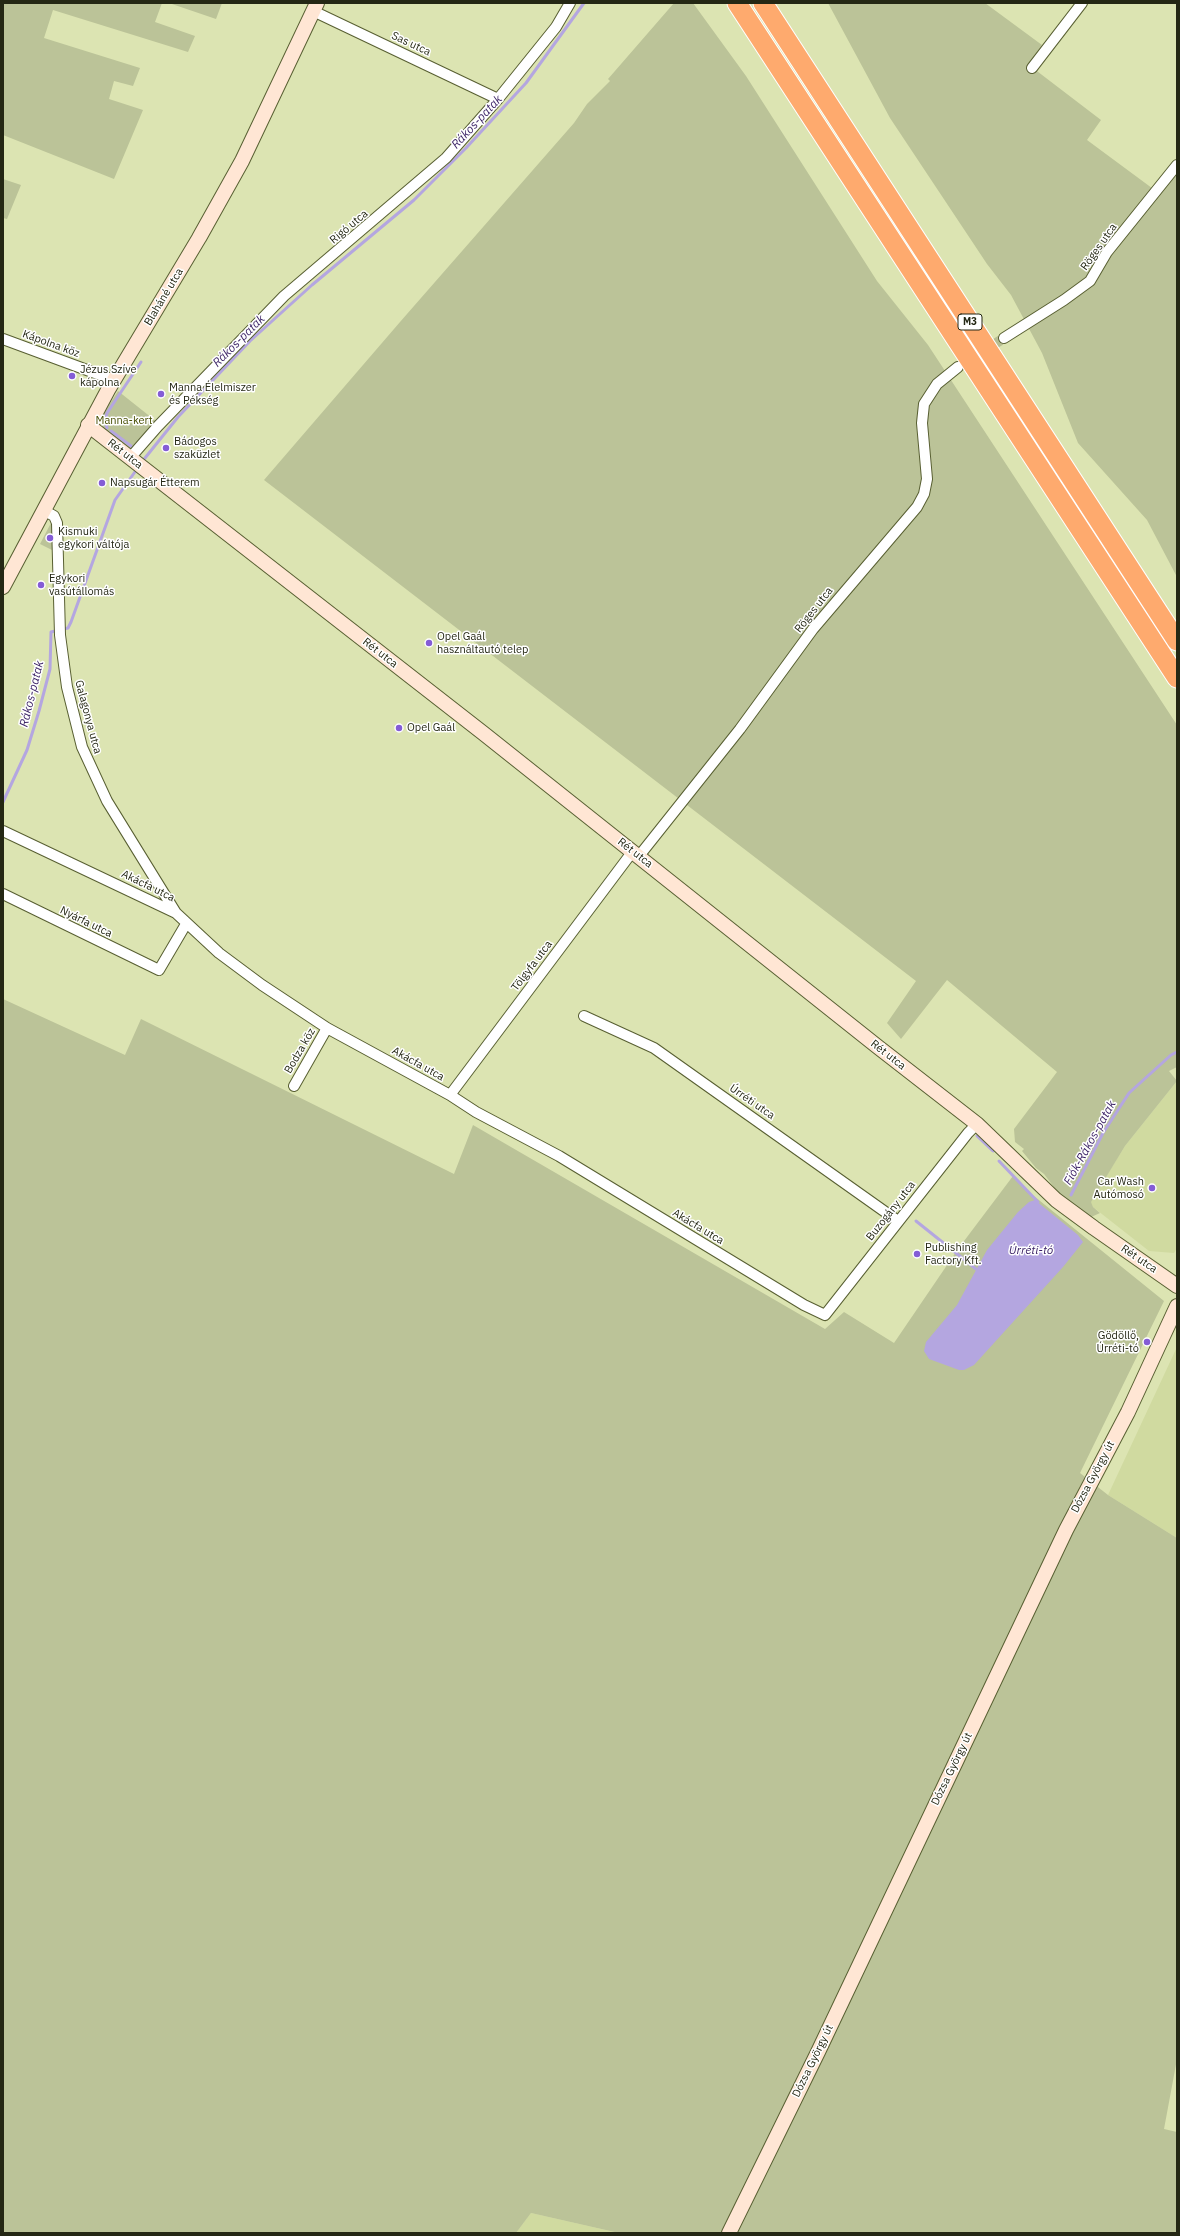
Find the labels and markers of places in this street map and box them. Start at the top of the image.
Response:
place label: Jézus Szíve kápolna [80,363,137,389]
marker: Jézus Szíve kápolna [67,371,77,381]
place label: Manna Élelmiszer és Pékség [169,381,256,407]
marker: Manna Élelmiszer és Pékség [156,389,166,399]
place label: Bádogos szaküzlet [174,435,220,461]
marker: Bádogos szaküzlet [161,443,171,453]
place label: Napsugár Étterem [110,476,200,490]
marker: Napsugár Étterem [97,478,107,488]
place label: Kismuki egykori váltója [58,525,129,551]
marker: Kismuki egykori váltója [45,533,55,543]
place label: Egykori vasútállomás [49,572,114,598]
marker: Egykori vasútállomás [36,580,46,590]
place label: Opel Gaál használtautó telep [437,630,528,656]
marker: Opel Gaál használtautó telep [424,638,434,648]
place label: Opel Gaál [407,721,455,735]
marker: Opel Gaál [394,723,404,733]
place label: Car Wash Autómosó [1093,1175,1144,1201]
marker: Car Wash Autómosó [1147,1183,1157,1193]
place label: Publishing Factory Kft. [925,1241,981,1267]
marker: Publishing Factory Kft. [912,1249,922,1259]
place label: Gödöllő, Úrréti-tó [1097,1329,1139,1355]
marker: Gödöllő, Úrréti-tó [1142,1337,1152,1347]

